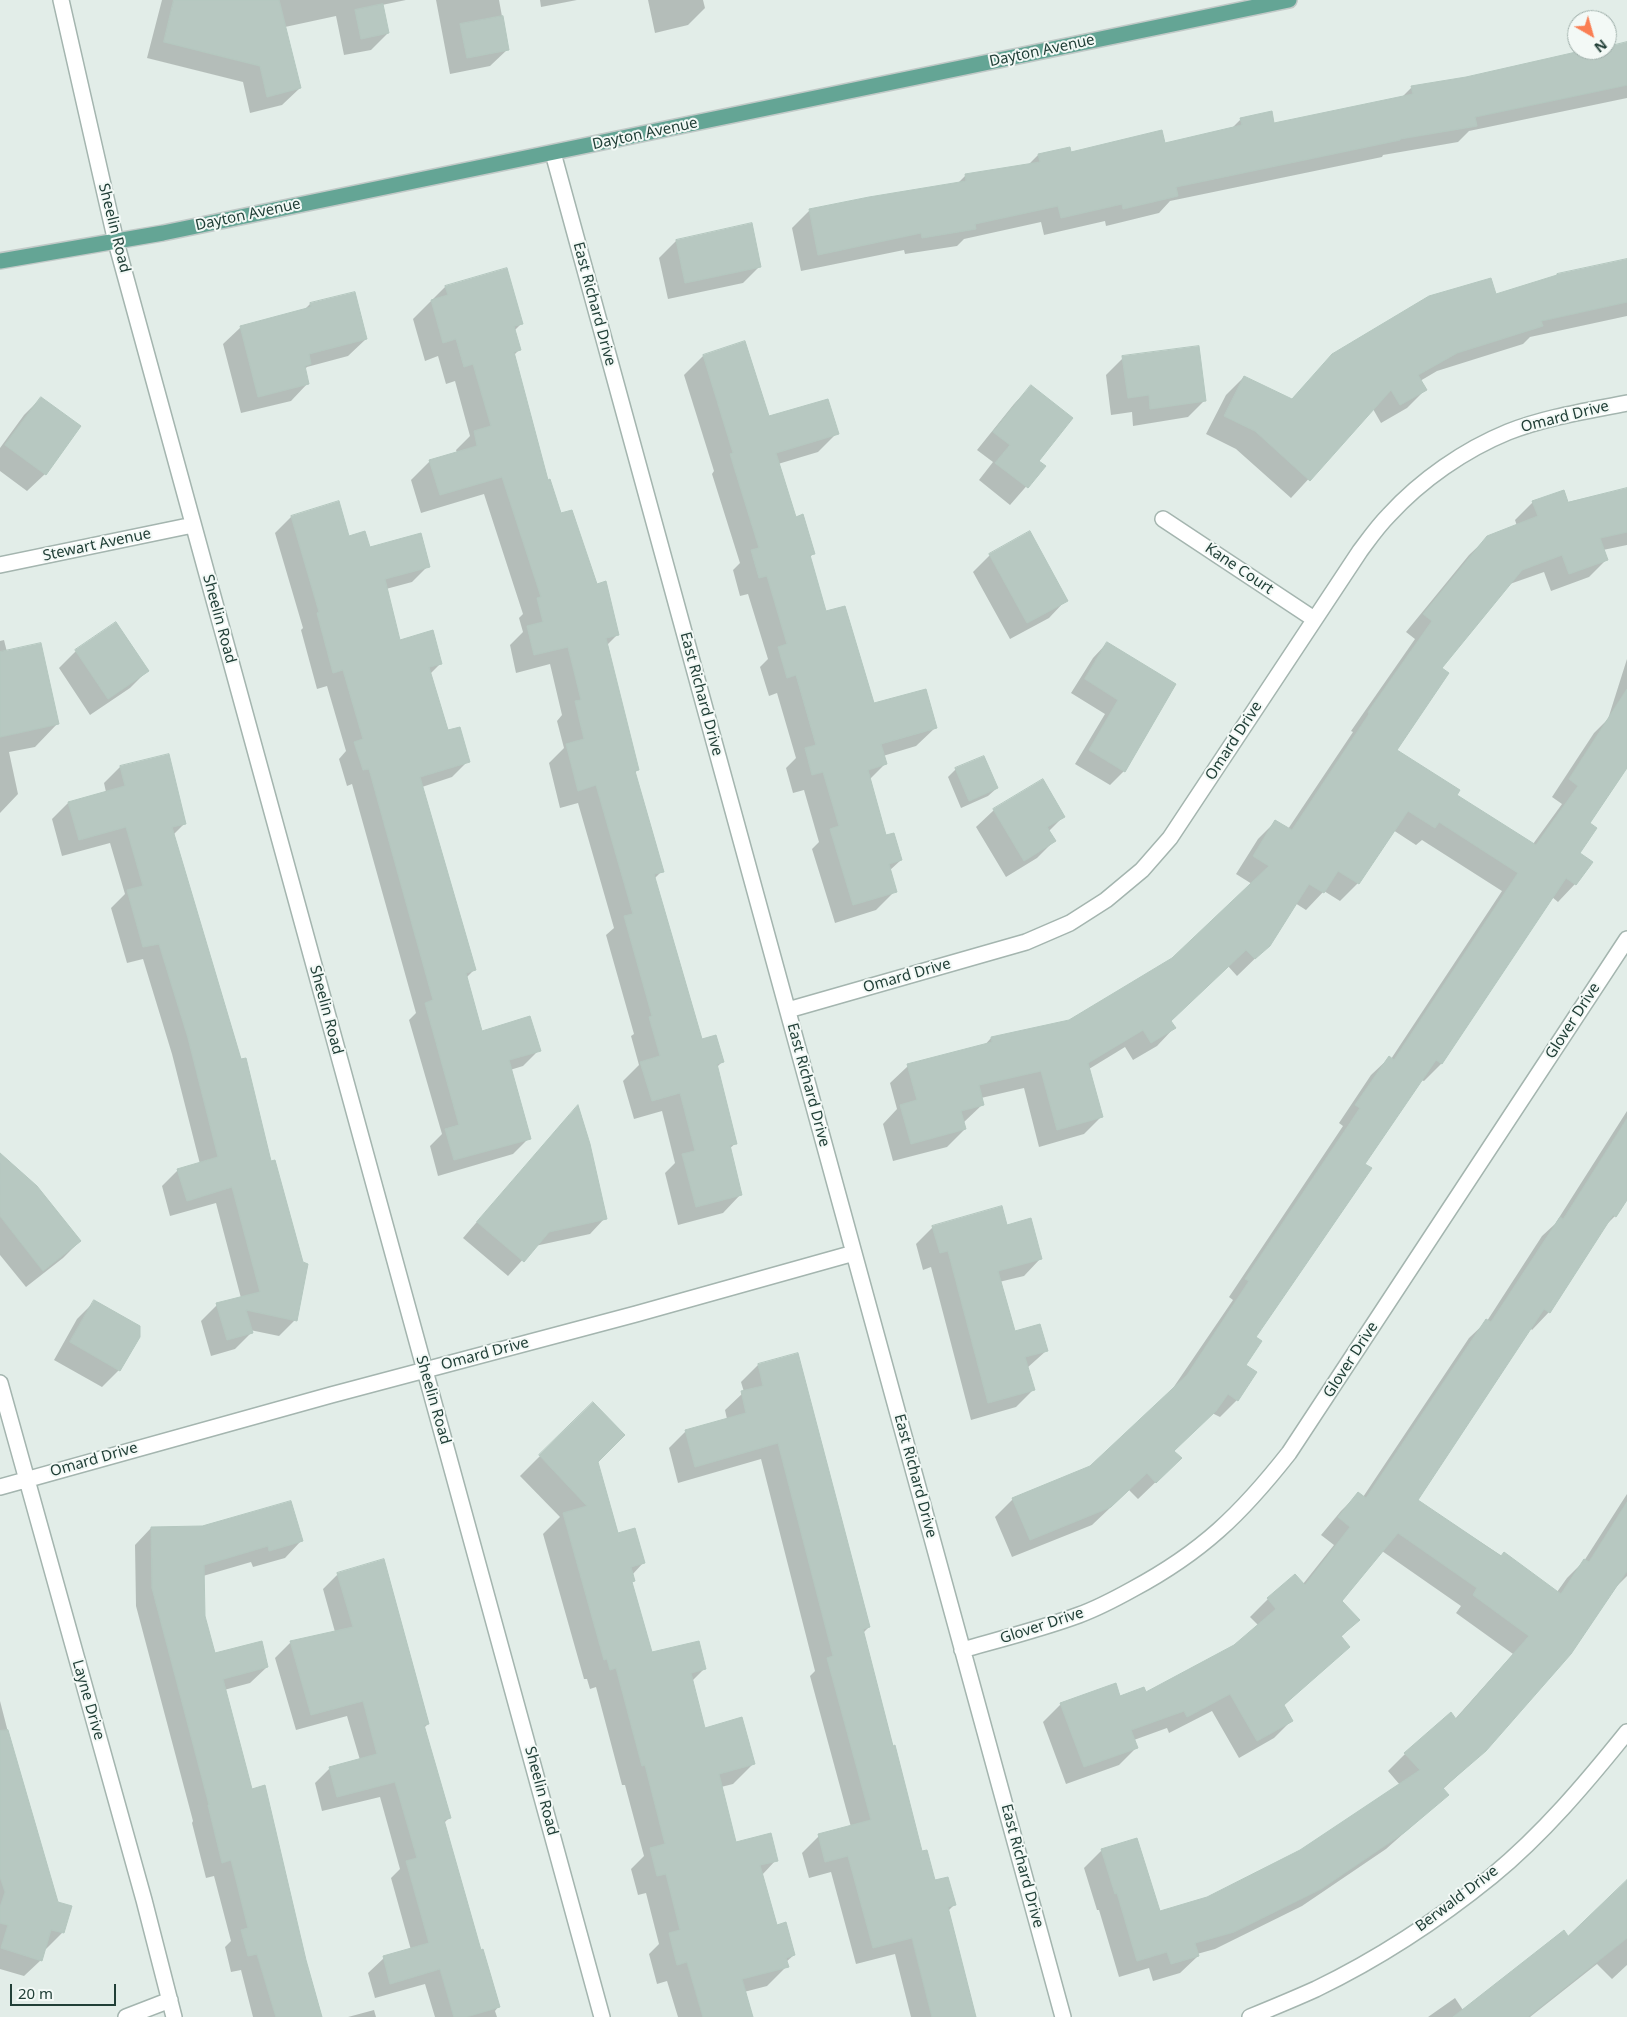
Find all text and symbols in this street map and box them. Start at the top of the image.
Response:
north arrow [1567,10,1617,60]
street label: Dayton Avenue [988,31,1096,71]
text: N [1591,35,1611,57]
street label: Dayton Avenue [591,114,699,154]
street label: Sheelin Road [94,181,134,275]
street label: Dayton Avenue [194,195,302,235]
street label: East Richard Drive [569,240,619,368]
street label: Omard Drive [1519,397,1611,437]
street label: Stewart Avenue [41,525,153,565]
street label: Kane Court [1201,540,1277,598]
street label: Sheelin Road [198,573,240,665]
street label: East Richard Drive [676,630,726,758]
street label: Omard Drive [1202,698,1266,784]
street label: Omard Drive [861,955,953,997]
street label: Sheelin Road [305,964,347,1056]
street label: Glover Drive [1542,980,1604,1062]
street label: East Richard Drive [783,1021,833,1149]
street label: Glover Drive [1320,1319,1382,1401]
street label: Omard Drive [439,1334,531,1374]
street label: Sheelin Road [412,1354,454,1446]
street label: East Richard Drive [890,1412,940,1540]
street label: Omard Drive [48,1439,140,1481]
street label: Glover Drive [998,1604,1086,1648]
street label: Layne Drive [68,1658,108,1742]
street label: Sheelin Road [520,1745,562,1837]
street label: East Richard Drive [997,1802,1047,1930]
street label: Berwald Drive [1412,1862,1502,1936]
scale bar [12,1974,119,2006]
text: 20 m [18,1983,53,2003]

